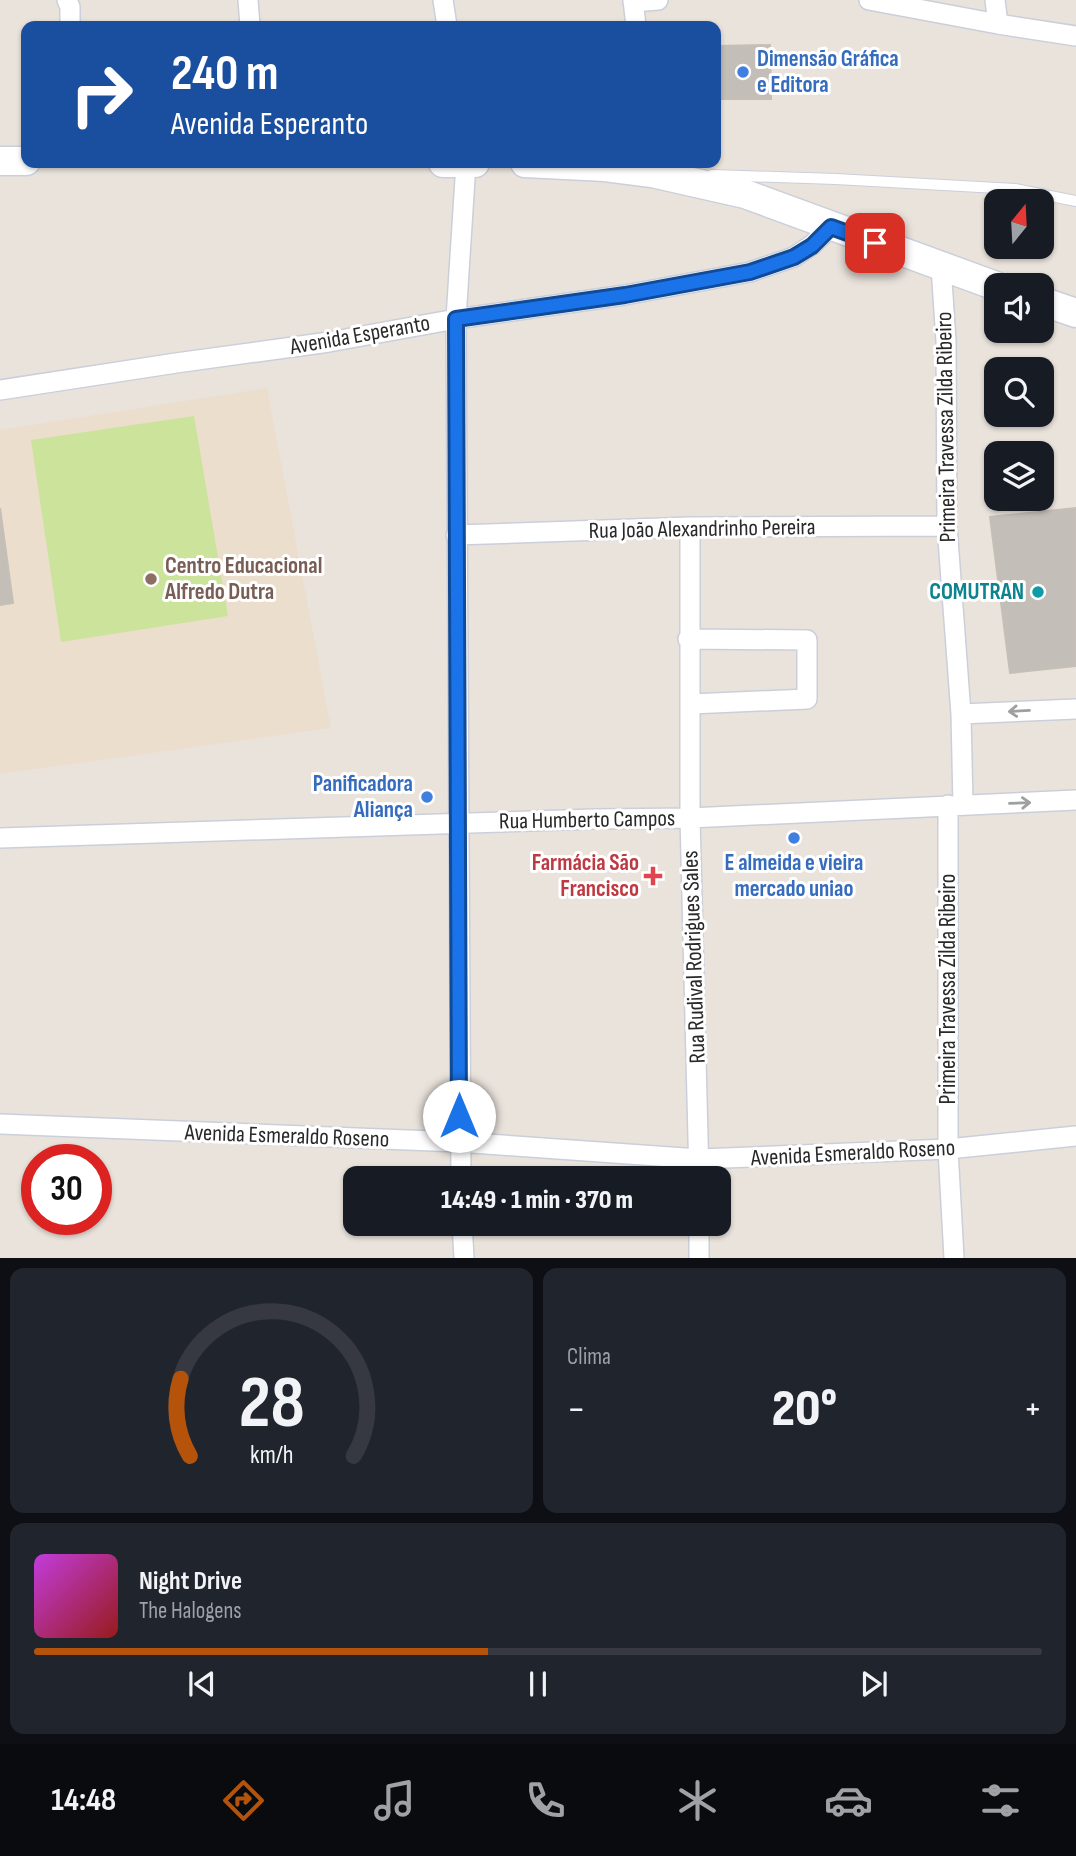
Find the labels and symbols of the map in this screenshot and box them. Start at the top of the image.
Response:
place label: Dimensão Gráfica e Editora [757,45,899,99]
marker: Dimensão Gráfica e Editora [735,64,751,80]
north arrow [984,189,1054,259]
pin [845,213,905,273]
street label: Avenida Esperanto [287,309,432,361]
street label: Primeira Travessa Zilda Ribeiro [930,311,962,543]
street label: Rua João Alexandrinho Pereira [588,513,816,545]
place label: Centro Educacional Alfredo Dutra [164,552,322,606]
marker: Centro Educacional Alfredo Dutra [143,571,159,587]
place label: COMUTRAN [929,578,1024,606]
marker: COMUTRAN [1030,584,1046,600]
one-way arrow [1007,705,1030,718]
place label: Panificadora Aliança [313,770,413,824]
marker: Panificadora Aliança [419,789,435,805]
one-way arrow [1008,796,1031,809]
street label: Rua Humberto Campos [499,804,675,836]
marker: E almeida e vieira mercado uniao [786,830,802,846]
place label: Farmácia São Francisco [532,849,639,903]
place label: E almeida e vieira mercado uniao [725,849,863,903]
street label: Rua Rudival Rodrigues Sales [676,850,712,1064]
marker: Farmácia São Francisco [645,868,661,884]
street label: Primeira Travessa Zilda Ribeiro [934,874,962,1104]
position arrow [422,1079,496,1153]
street label: Avenida Esmeraldo Roseno [183,1118,390,1154]
street label: Avenida Esmeraldo Roseno [749,1134,956,1172]
speed limit sign: 30 [21,1144,112,1235]

